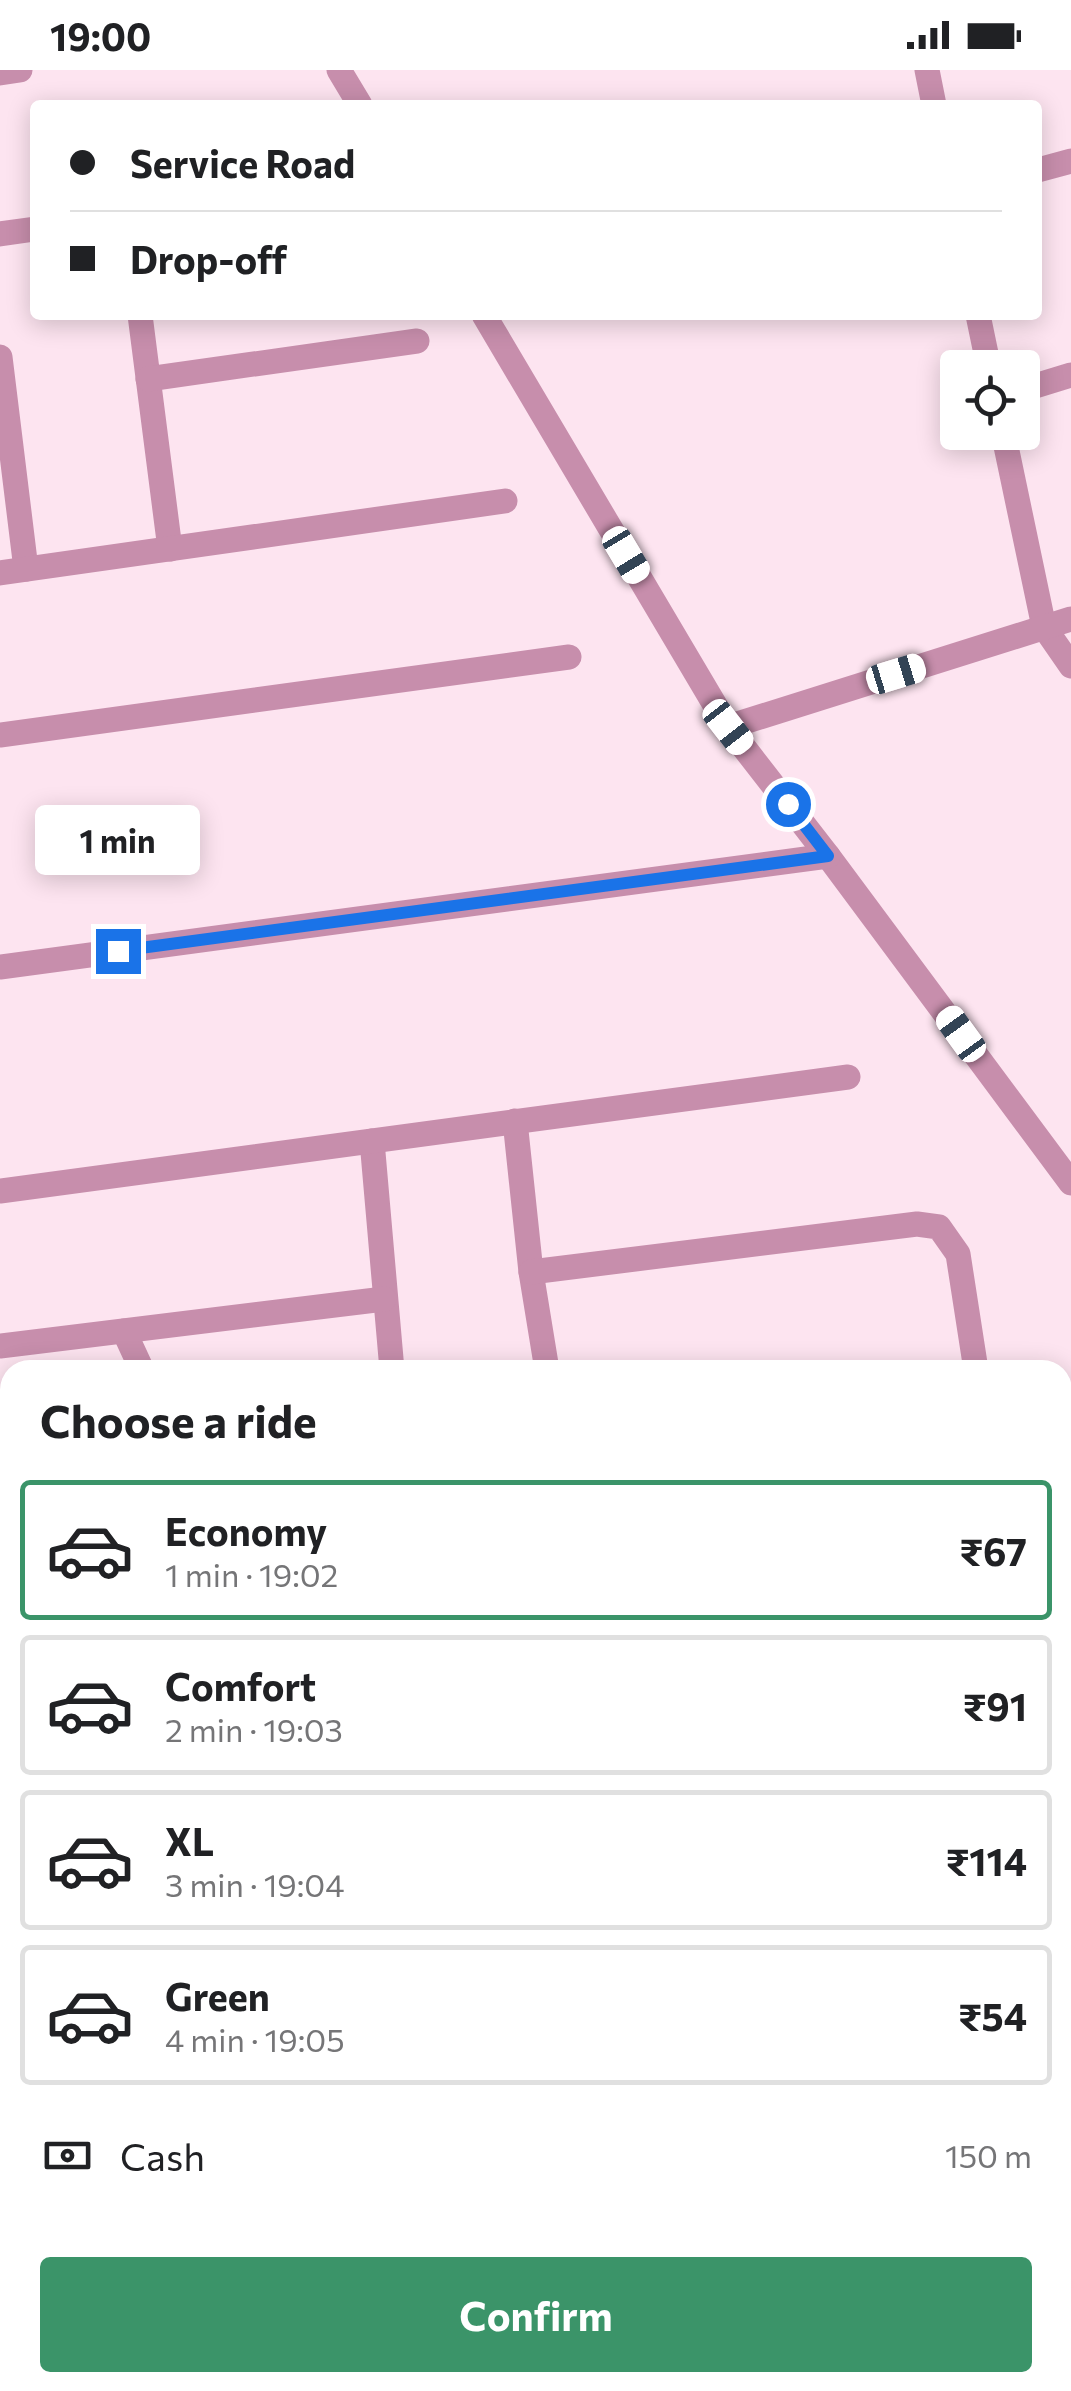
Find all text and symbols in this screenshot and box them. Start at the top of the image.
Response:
text: 19:00 [50,12,151,59]
text: Service Road [130,139,355,186]
text: Drop-off [130,235,287,282]
map controls [940,350,1040,450]
button: locate [940,350,1040,450]
car [598,522,654,588]
car [863,651,929,697]
car [698,694,758,760]
route start [766,782,811,827]
callout: 1 min [36,806,200,876]
text: 1 min [80,820,155,860]
route end [96,929,141,974]
car [931,1001,991,1067]
text: Choose a ride [40,1392,317,1447]
icon: car [45,1505,135,1595]
text: Economy [165,1507,327,1554]
text: ₹67 [960,1527,1027,1574]
text: 1 min · 19:02 [165,1554,338,1594]
icon: car [45,1660,135,1750]
text: Comfort [165,1662,316,1709]
text: ₹91 [963,1682,1027,1729]
text: 2 min · 19:03 [165,1709,343,1749]
icon: car [45,1815,135,1905]
text: XL [165,1817,214,1864]
text: ₹114 [946,1837,1027,1884]
text: 3 min · 19:04 [165,1864,344,1904]
icon: car [45,1970,135,2060]
text: Green [165,1972,270,2019]
text: ₹54 [958,1992,1027,2039]
text: 4 min · 19:05 [165,2019,345,2059]
icon: cash [40,2128,95,2183]
text: Cash [120,2132,205,2179]
text: 150 m [945,2135,1032,2175]
button: Confirm [40,2257,1032,2372]

